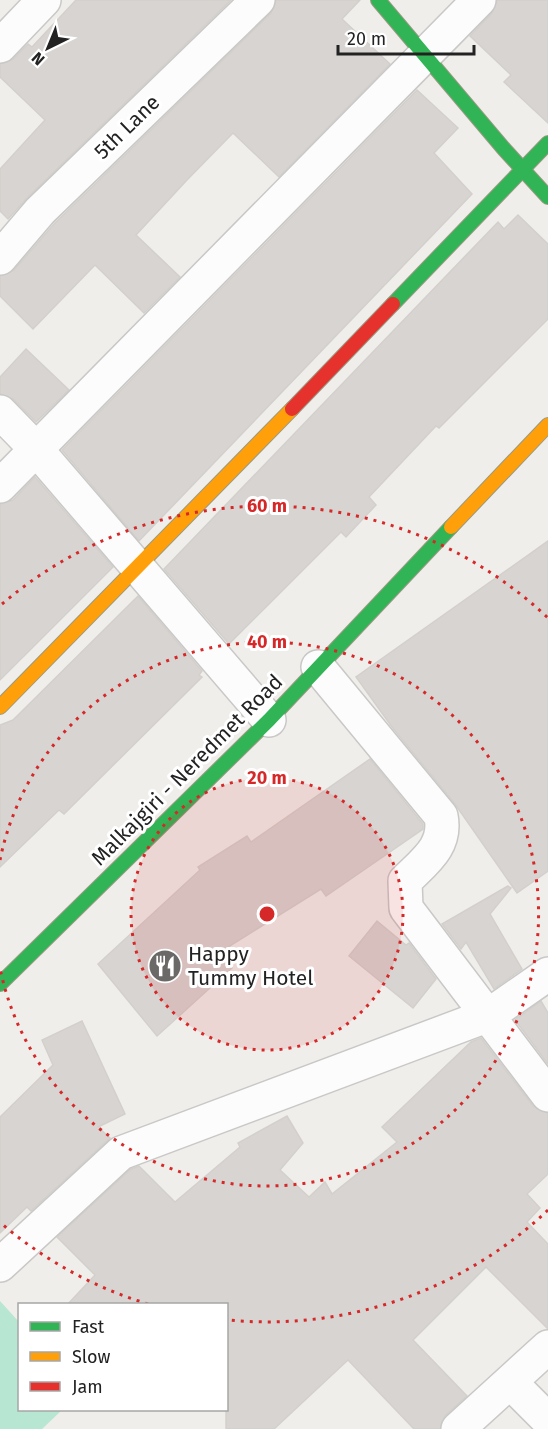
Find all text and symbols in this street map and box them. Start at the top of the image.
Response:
north arrow [18,18,78,78]
scale bar [338,18,474,56]
text: 20 m [347,28,386,50]
text: N [28,48,48,69]
street label: 5th Lane [89,89,165,165]
text: 60 m [247,495,287,517]
text: 40 m [247,631,287,653]
street label: Malkajgiri - Neredmet Road [86,669,288,871]
text: 20 m [247,767,287,789]
centre of rings [257,904,277,924]
place label: Happy Tummy Hotel [188,941,313,991]
restaurant icon: Happy Tummy Hotel [147,948,183,984]
legend [18,1303,228,1411]
text: Fast [72,1316,105,1338]
text: Slow [72,1346,111,1368]
text: Jam [72,1376,103,1398]

